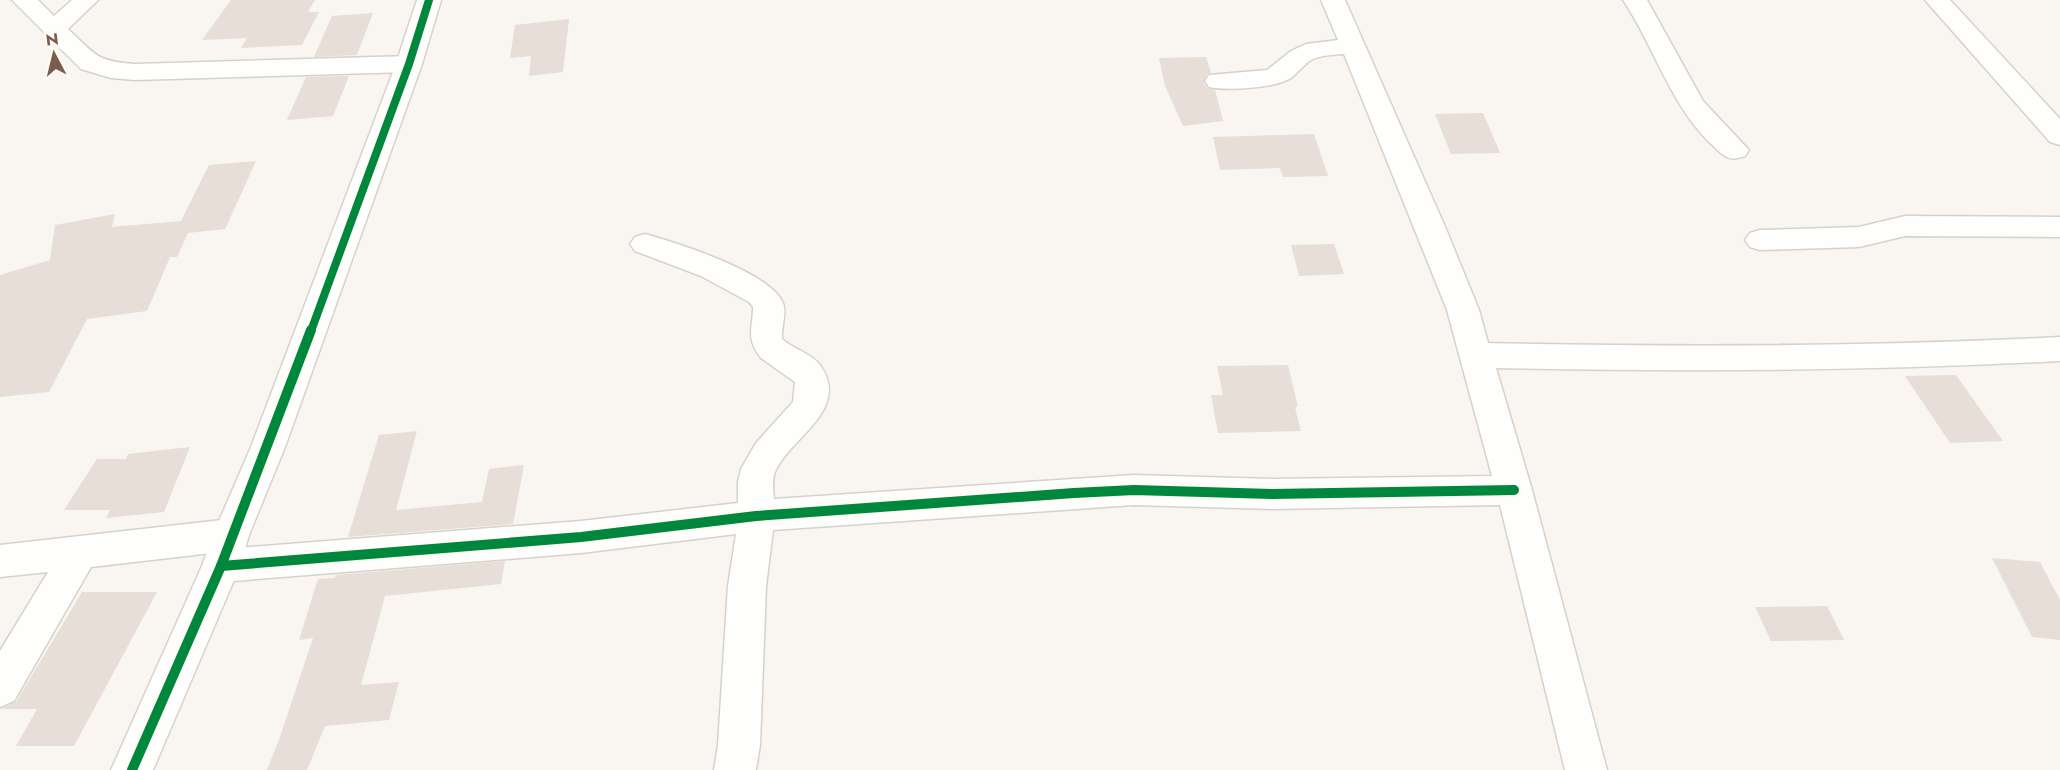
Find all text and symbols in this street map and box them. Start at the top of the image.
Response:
north arrow [24,24,84,84]
text: N [45,27,60,52]

